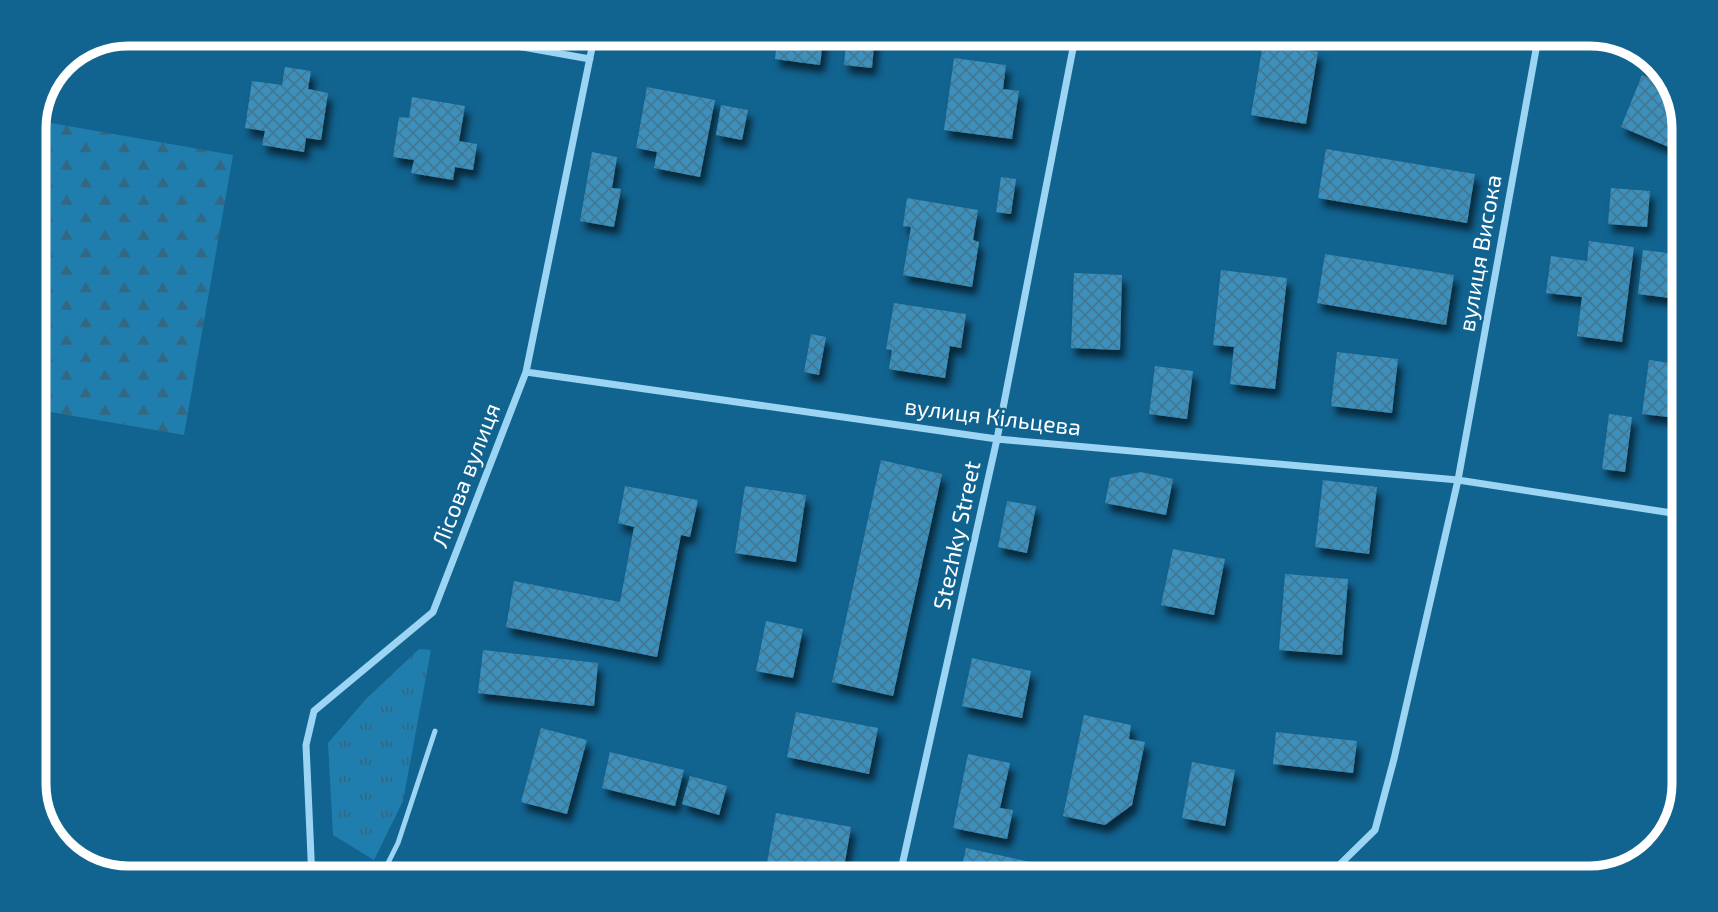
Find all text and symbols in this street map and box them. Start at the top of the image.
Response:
street label: вулиця Висока [1451,172,1508,334]
street label: вулиця Кільцева [903,391,1083,442]
street label: Лісова вулиця [425,399,506,551]
street label: Stezhky Street [927,458,985,612]

